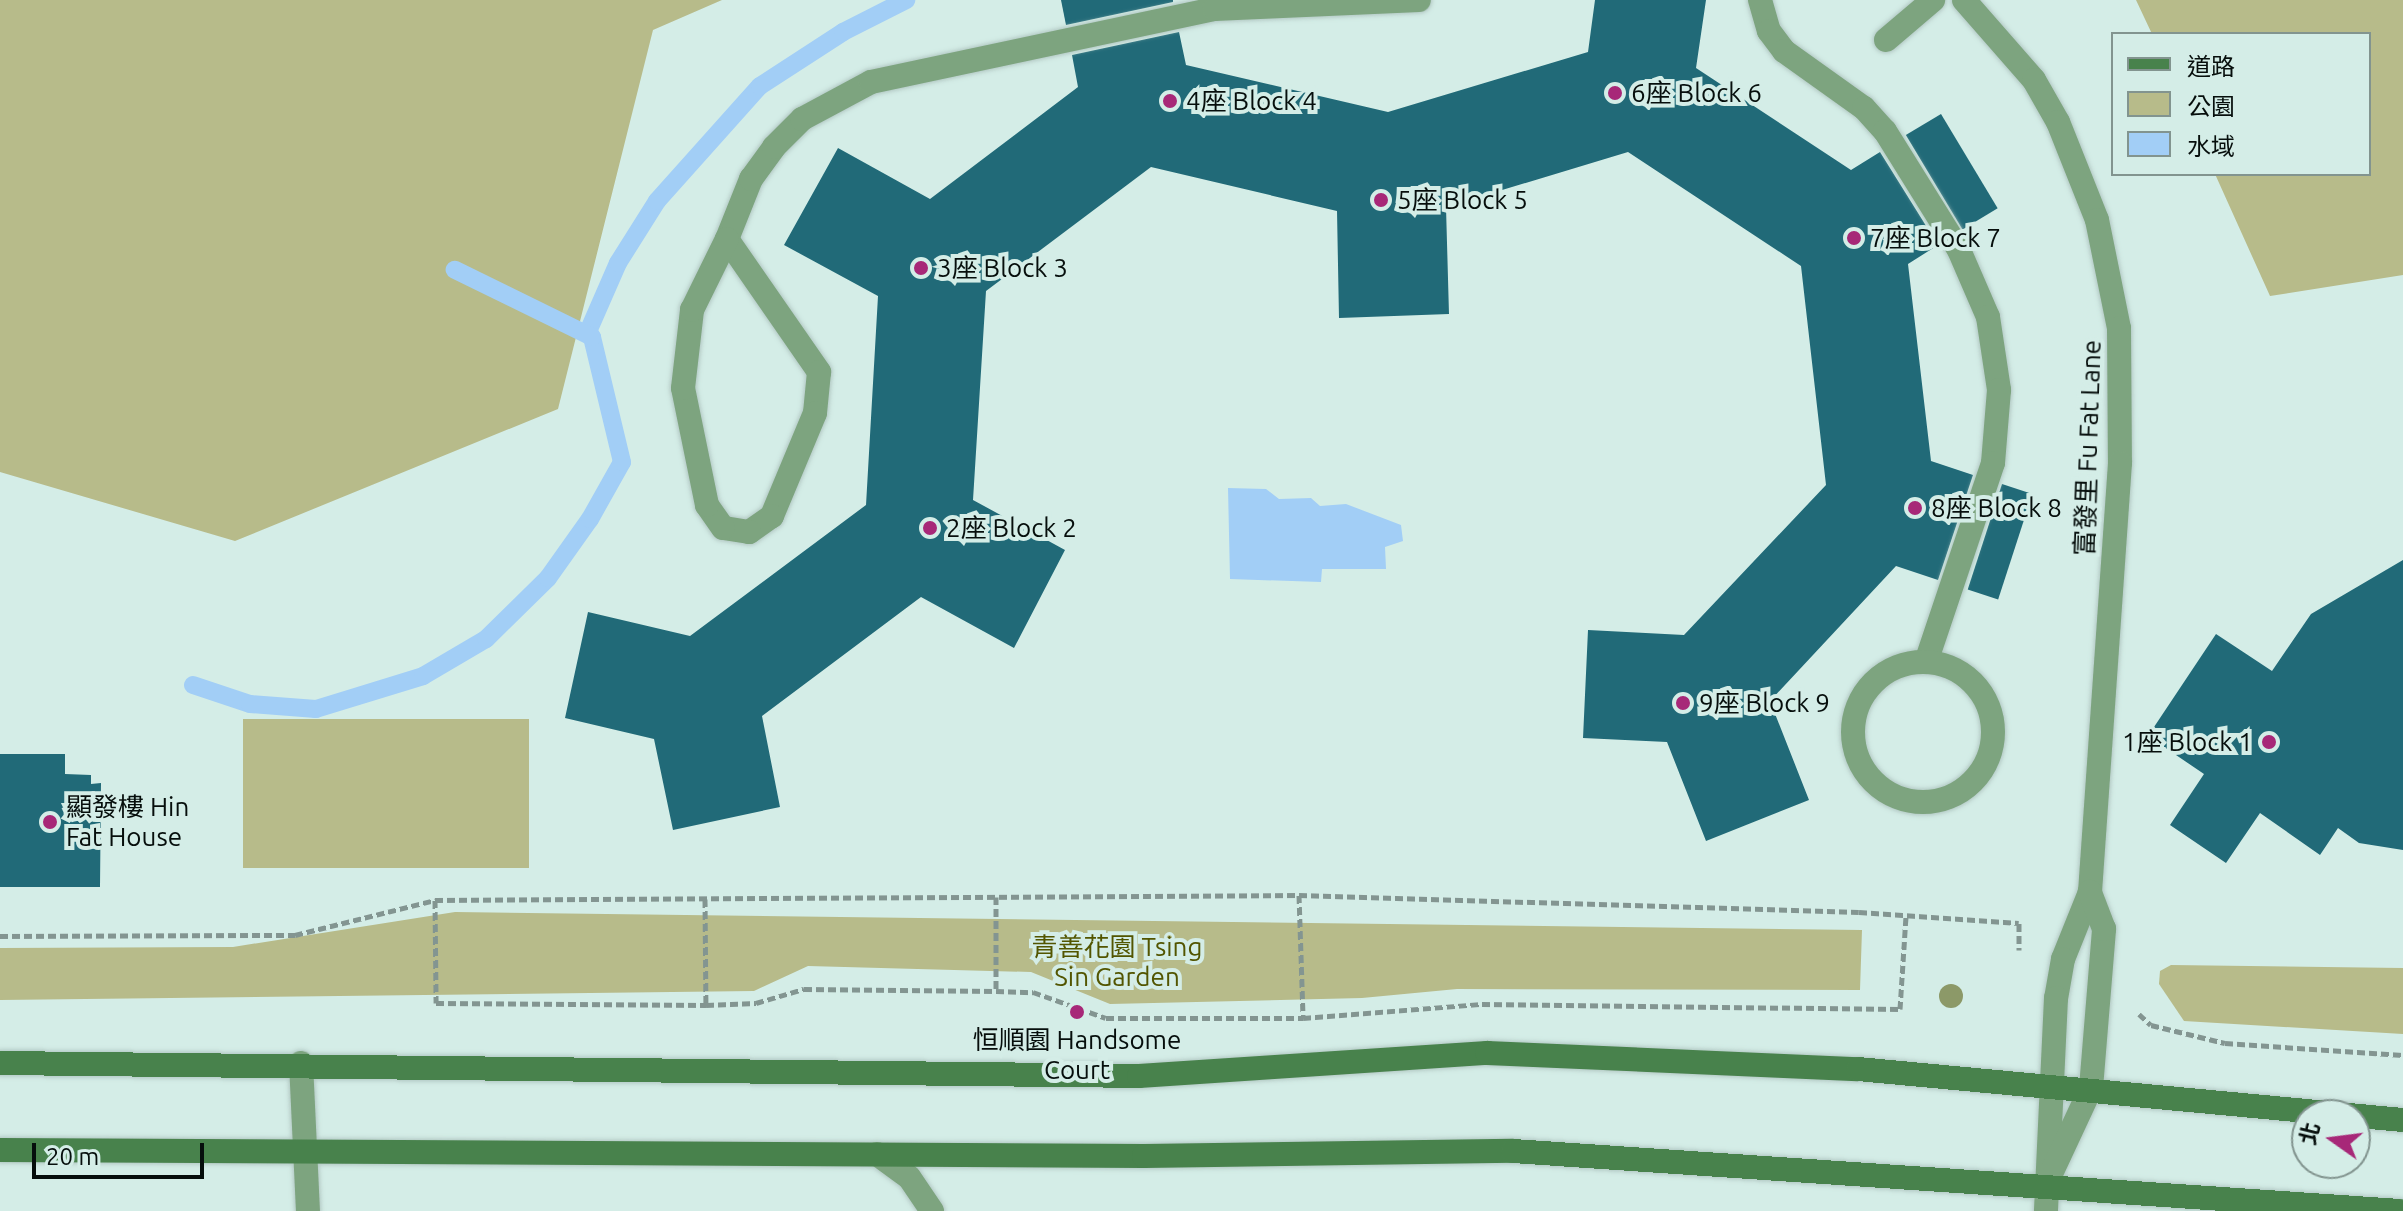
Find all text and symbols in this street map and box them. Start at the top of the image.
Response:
legend [2111,32,2371,176]
text: 道路 [2187,53,2235,80]
place label: 6座 Block 6 [1631,77,1762,109]
marker: 6座 Block 6 [1606,84,1624,102]
place label: 4座 Block 4 [1186,85,1317,117]
marker: 4座 Block 4 [1161,92,1179,110]
text: 公園 [2187,93,2235,120]
text: 水域 [2187,133,2235,160]
place label: 5座 Block 5 [1397,184,1528,216]
marker: 5座 Block 5 [1372,191,1390,209]
place label: 7座 Block 7 [1870,222,2001,254]
marker: 7座 Block 7 [1845,229,1863,247]
place label: 3座 Block 3 [937,252,1068,284]
marker: 3座 Block 3 [912,259,930,277]
street label: 富發里 Fu Fat Lane [2069,339,2107,557]
place label: 8座 Block 8 [1931,492,2062,524]
marker: 8座 Block 8 [1906,499,1924,517]
place label: 2座 Block 2 [946,512,1077,544]
marker: 2座 Block 2 [921,519,939,537]
place label: 9座 Block 9 [1699,687,1830,719]
marker: 9座 Block 9 [1674,694,1692,712]
place label: 1座 Block 1 [2122,726,2253,758]
marker: 1座 Block 1 [2260,733,2278,751]
place label: 顯發樓 Hin Fat House [66,791,189,852]
marker: 顯發樓 Hin Fat House [41,813,59,831]
park label: 青善花園 Tsing Sin Garden [1032,931,1202,992]
marker: 恒順園 Handsome Court [1068,1003,1086,1021]
place label: 恒順園 Handsome Court [973,1024,1181,1086]
north arrow [2291,1099,2371,1179]
text: 北 [2294,1120,2324,1147]
scale bar [36,1127,208,1177]
text: 20 m [46,1143,99,1170]

